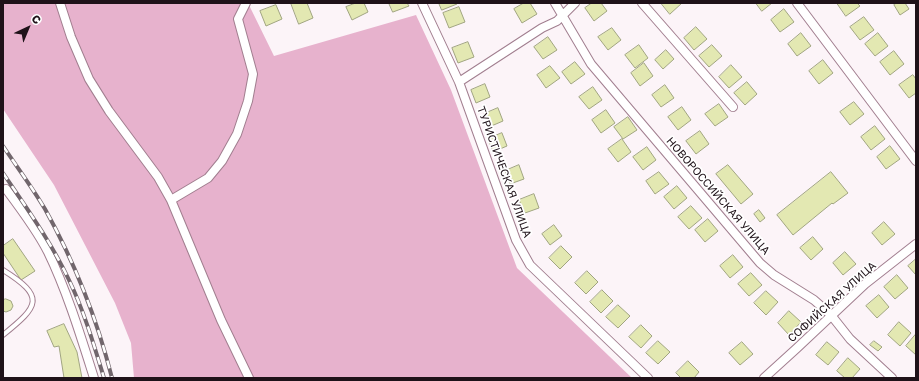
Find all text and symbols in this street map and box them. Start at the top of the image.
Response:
north arrow [8,8,48,48]
text: С [29,12,44,26]
street label: ТУРИСТИЧЕСКАЯ УЛИЦА [474,105,534,239]
street label: НОВОРОССИЙСКАЯ УЛИЦА [663,135,773,257]
street label: СОФИЙСКАЯ УЛИЦА [785,259,879,345]

